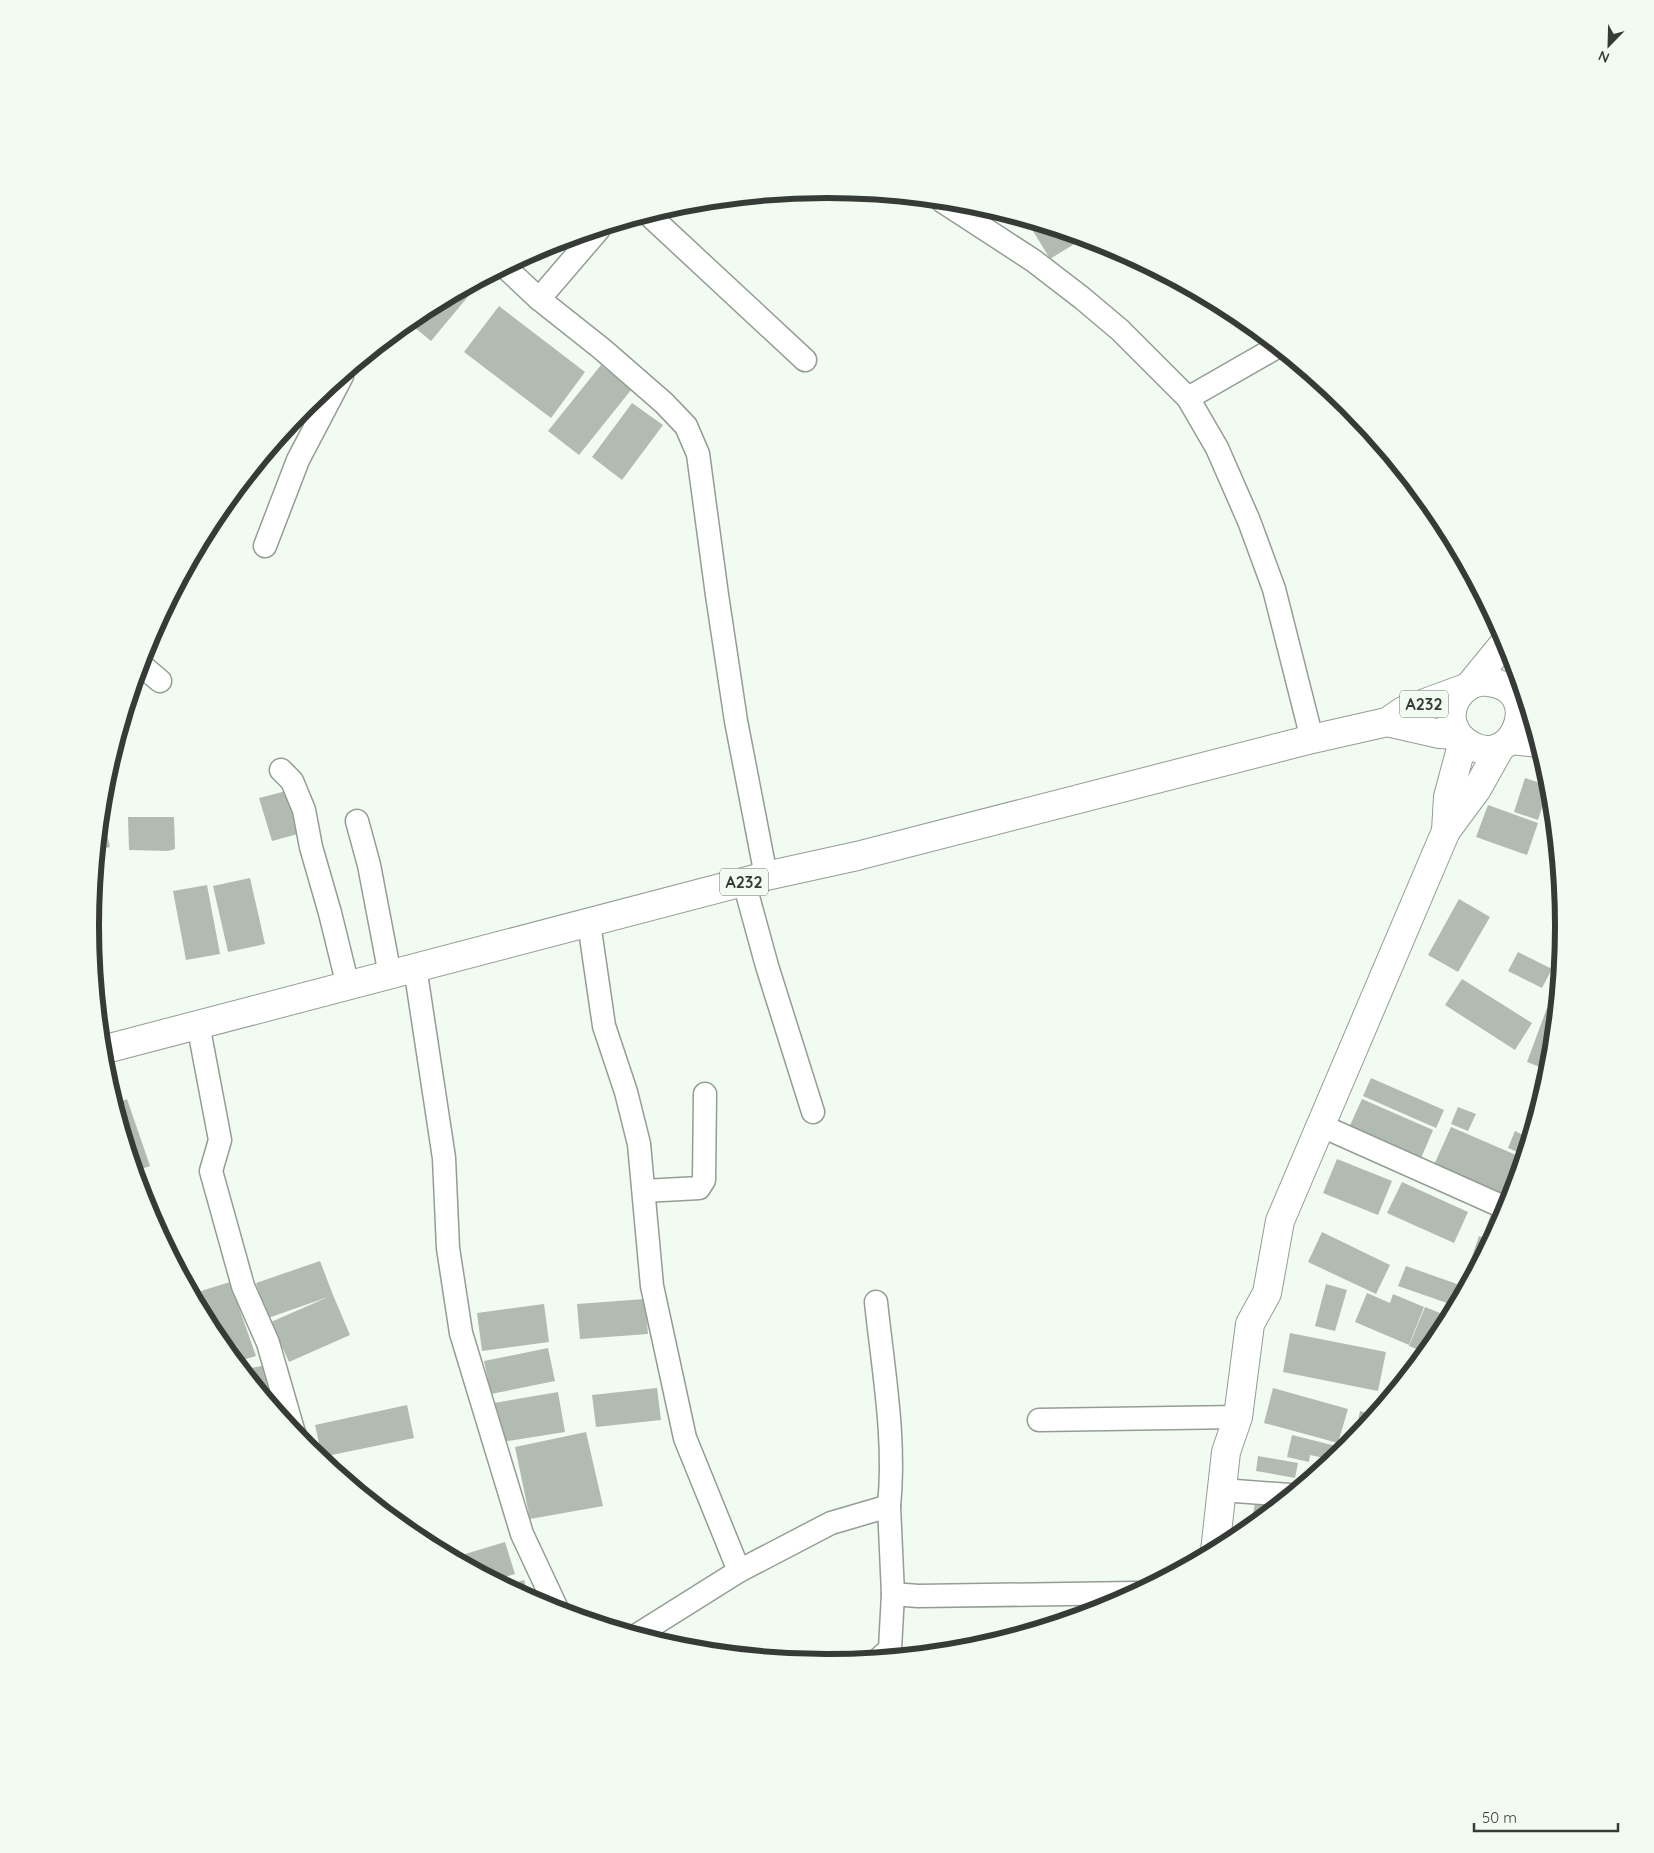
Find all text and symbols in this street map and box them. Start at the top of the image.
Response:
north arrow [1584,20,1634,70]
text: N [1596,47,1612,67]
road number: A232 [1400,691,1448,718]
road number: A232 [720,869,768,896]
scale bar [1474,1800,1618,1832]
text: 50 m [1482,1808,1517,1827]

